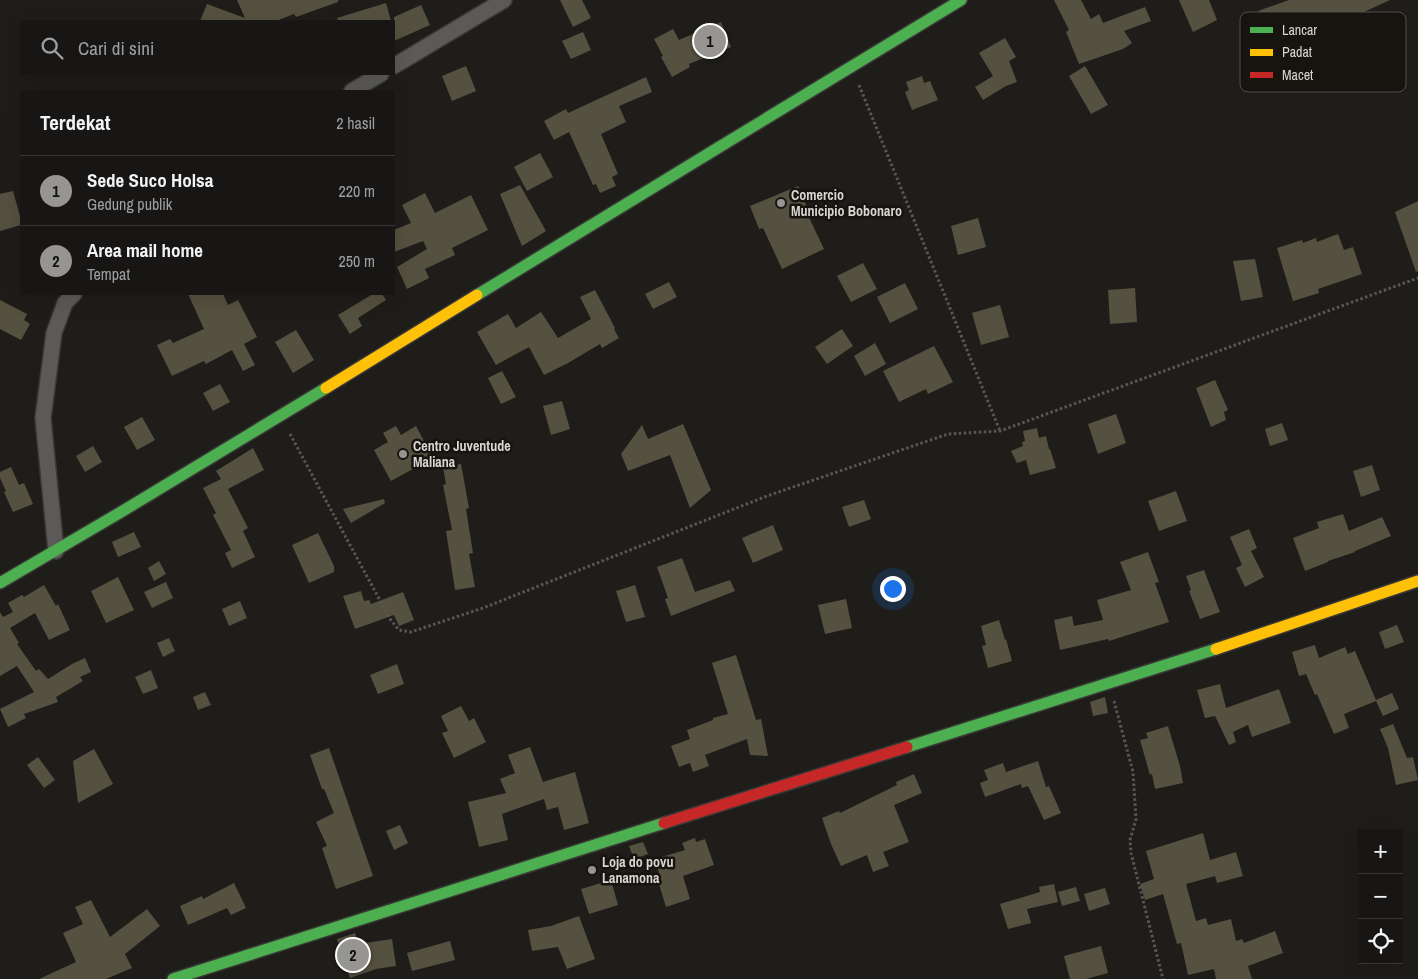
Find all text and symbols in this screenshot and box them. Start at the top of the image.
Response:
legend [1240,12,1406,92]
search box [20,20,395,75]
text: Lancar [1282,21,1317,39]
pin: 1 [694,22,726,60]
icon: search [38,34,66,62]
text: Cari di sini [78,35,154,61]
text: Padat [1282,43,1312,61]
text: Macet [1282,66,1313,84]
text: Terdekat [40,108,111,137]
text: 2 hasil [336,112,375,134]
text: Sede Suco Holsa [87,167,213,193]
text: 1 [52,180,60,202]
text: 220 m [339,180,375,202]
place label: Comercio Municipio Bobonaro [791,186,902,220]
text: Gedung publik [87,193,172,215]
marker: Comercio Municipio Bobonaro [775,197,787,209]
text: Area mail home [87,237,203,263]
text: 2 [52,250,60,272]
text: 250 m [339,250,375,272]
text: Tempat [87,263,130,285]
place label: Centro Juventude Maliana [413,437,511,471]
marker: Centro Juventude Maliana [397,448,409,460]
your location [880,576,906,602]
map controls [1358,829,1403,964]
button: + [1358,829,1403,874]
place label: Loja do povu Lanamona [602,853,673,887]
marker: Loja do povu Lanamona [586,864,598,876]
button: − [1358,874,1403,919]
button: locate [1358,919,1403,964]
pin: 2 [337,936,369,974]

